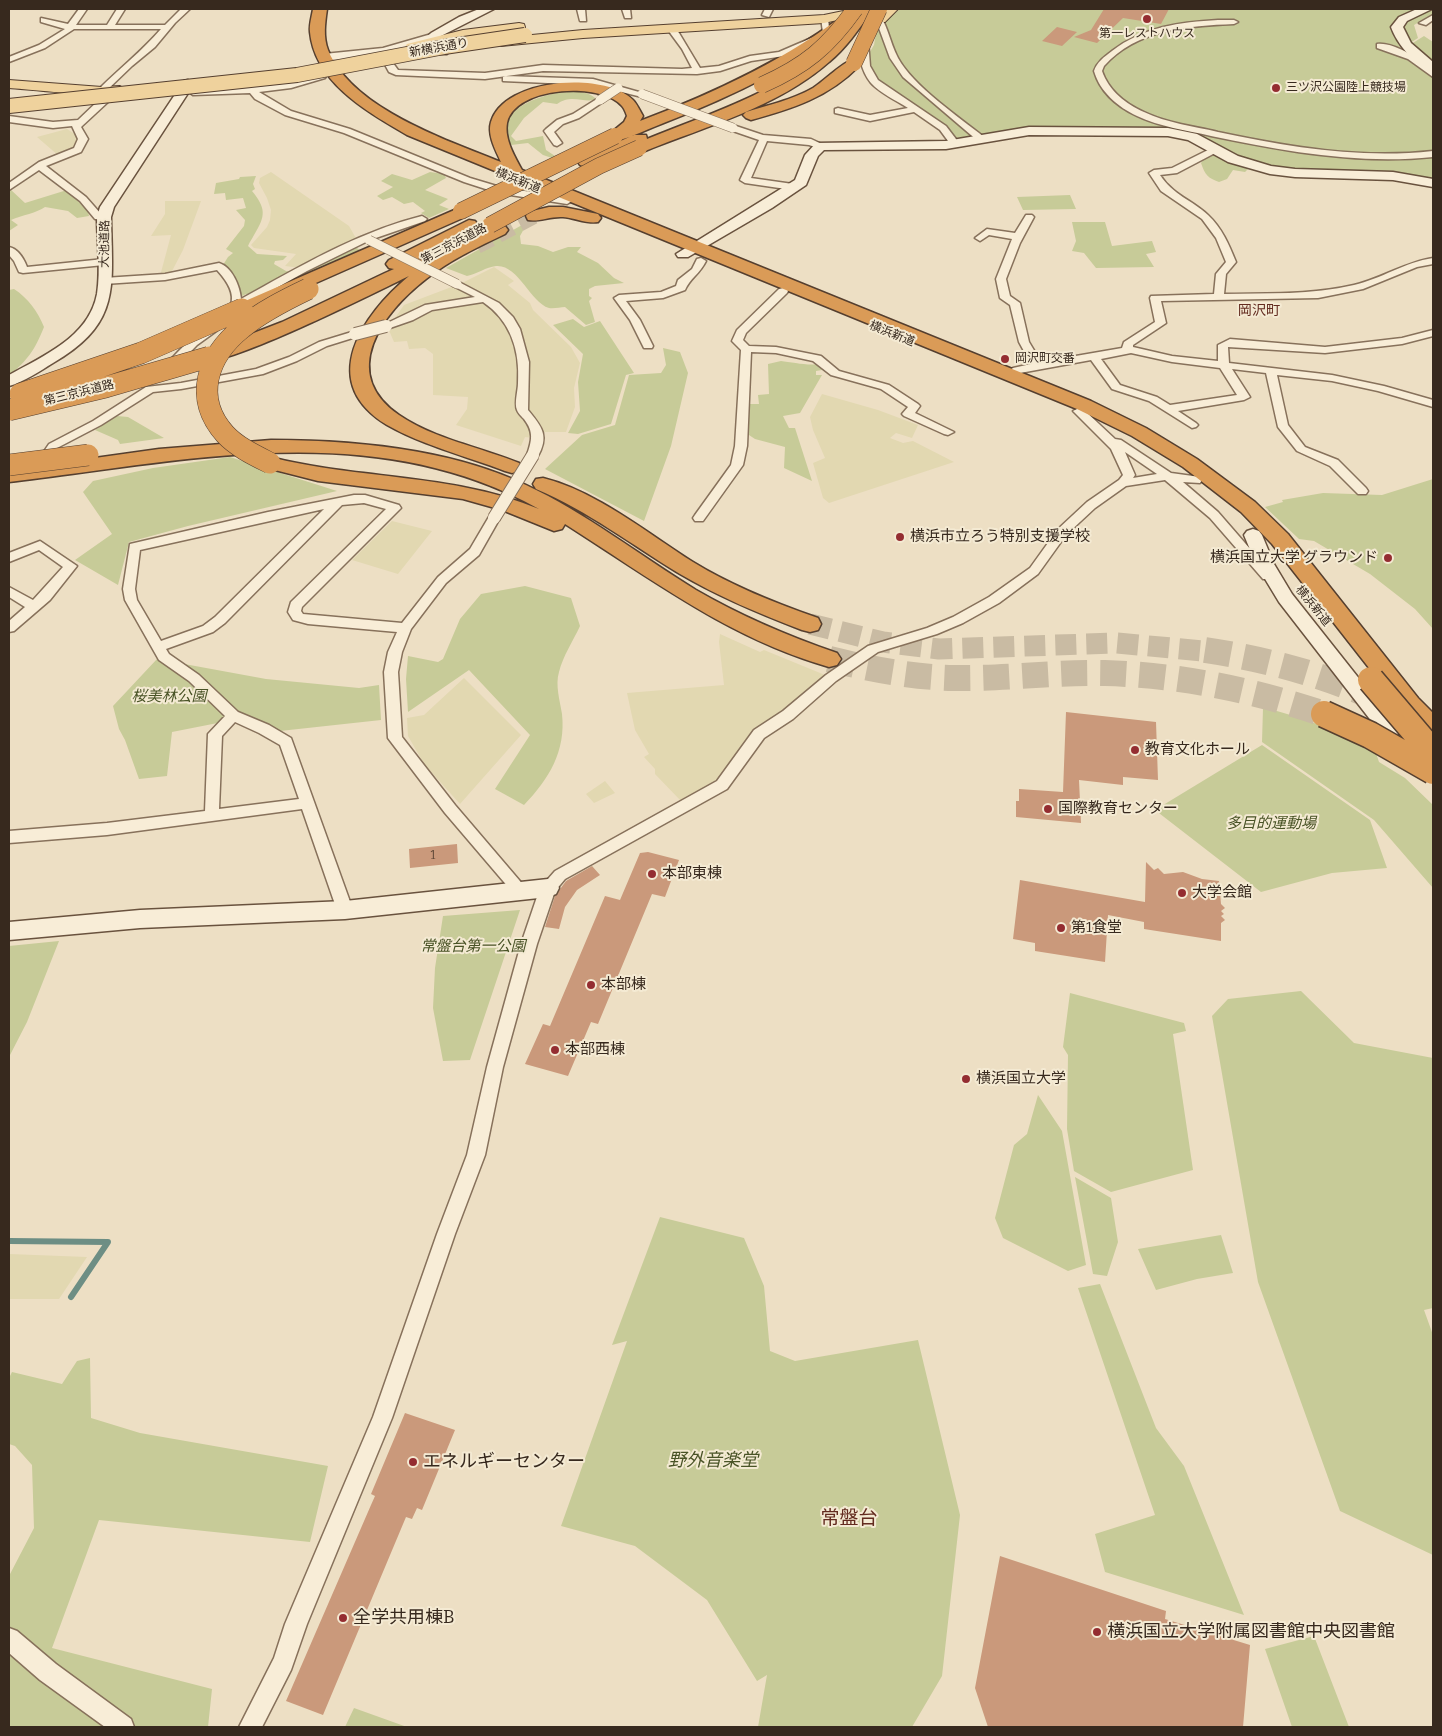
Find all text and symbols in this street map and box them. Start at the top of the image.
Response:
marker: 第一レストハウス [1141,13,1153,25]
place label: 第一レストハウス [1099,27,1195,41]
street label: 新横浜通り [408,36,470,60]
place label: 三ツ沢公園陸上競技場 [1286,81,1406,95]
marker: 三ツ沢公園陸上競技場 [1270,82,1282,94]
street label: 横浜新道 [493,165,543,197]
street label: 大池道路 [97,220,113,268]
street label: 第三京浜道路 [419,221,489,267]
district label: 岡沢町 [1238,303,1280,319]
street label: 横浜新道 [867,318,917,350]
place label: 岡沢町交番 [1015,352,1075,366]
marker: 岡沢町交番 [999,353,1011,365]
street label: 第三京浜道路 [42,377,116,409]
place label: 横浜市立ろう特別支援学校 [910,528,1090,546]
marker: 横浜市立ろう特別支援学校 [894,531,906,543]
place label: 横浜国立大学 グラウンド [1210,549,1378,567]
marker: 横浜国立大学 グラウンド [1382,552,1394,564]
street label: 横浜新道 [1292,583,1334,629]
park label: 桜美林公園 [132,688,206,706]
place label: 教育文化ホール [1145,741,1250,759]
marker: 教育文化ホール [1129,744,1141,756]
place label: 国際教育センター [1058,800,1178,818]
marker: 国際教育センター [1042,803,1054,815]
park label: 多目的運動場 [1226,815,1316,833]
house number: 1 [431,849,435,863]
place label: 本部東棟 [662,865,722,883]
marker: 本部東棟 [646,868,658,880]
place label: 大学会館 [1192,884,1252,902]
marker: 大学会館 [1176,887,1188,899]
place label: 第1食堂 [1071,919,1122,937]
marker: 第1食堂 [1055,922,1067,934]
park label: 常盤台第一公園 [421,938,525,956]
place label: 本部棟 [601,976,646,994]
marker: 本部棟 [585,979,597,991]
place label: 本部西棟 [565,1041,625,1059]
marker: 本部西棟 [549,1044,561,1056]
place label: 横浜国立大学 [976,1070,1066,1088]
marker: 横浜国立大学 [960,1073,972,1085]
park label: 野外音楽堂 [668,1450,758,1472]
place label: エネルギーセンター [423,1451,585,1473]
marker: エネルギーセンター [407,1456,419,1468]
district label: 常盤台 [821,1508,877,1530]
place label: 全学共用棟B [353,1607,455,1629]
marker: 全学共用棟B [337,1612,349,1624]
place label: 横浜国立大学附属図書館中央図書館 [1107,1621,1395,1643]
marker: 横浜国立大学附属図書館中央図書館 [1091,1626,1103,1638]

